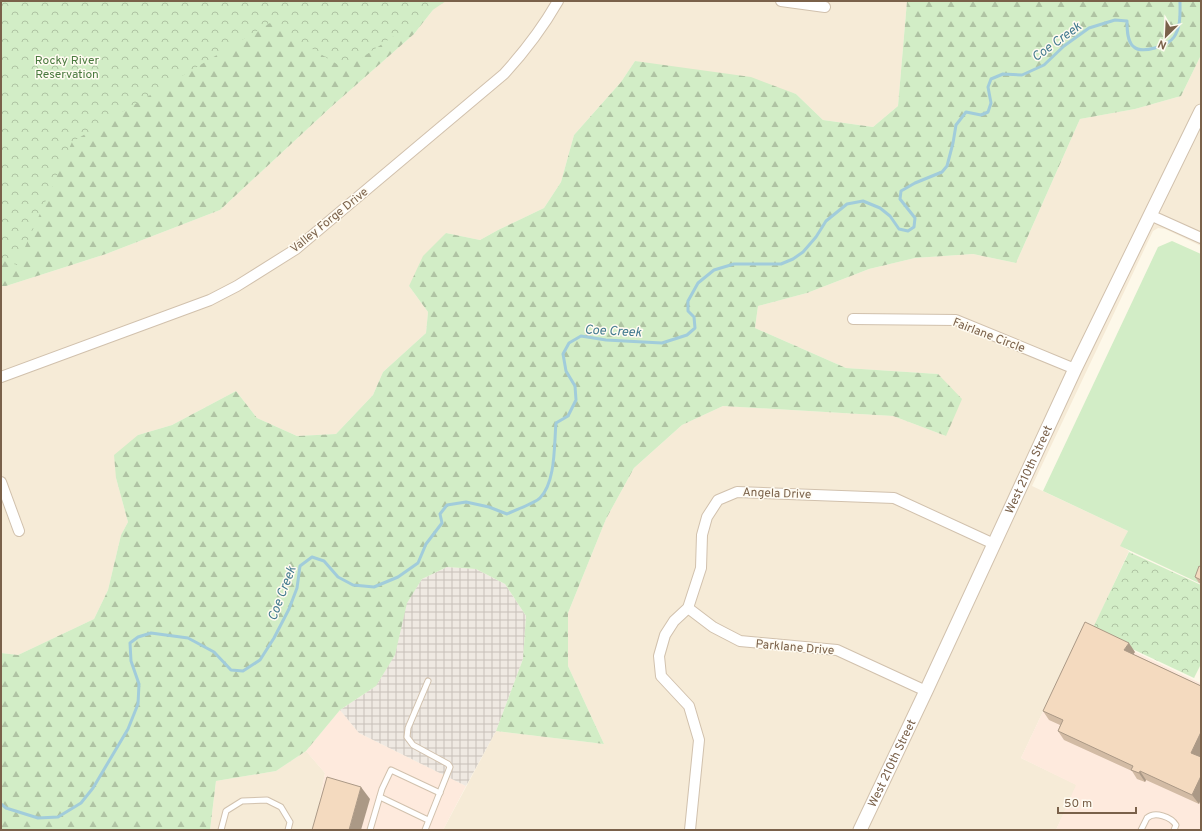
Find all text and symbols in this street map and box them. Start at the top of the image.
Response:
north arrow [1146,16,1186,56]
water label: Coe Creek [1029,19,1085,66]
text: N [1156,36,1169,52]
park label: Rocky River Reservation [35,53,99,83]
street label: Valley Forge Drive [287,184,372,257]
street label: Fairlane Circle [950,315,1027,357]
water label: Coe Creek [584,323,642,342]
street label: West 210th Street [1002,423,1057,517]
street label: Angela Drive [742,485,812,503]
water label: Coe Creek [265,564,301,623]
street label: Parklane Drive [755,637,835,659]
street label: West 210th Street [865,717,920,810]
scale bar [1058,789,1136,815]
text: 50 m [1064,796,1092,812]

